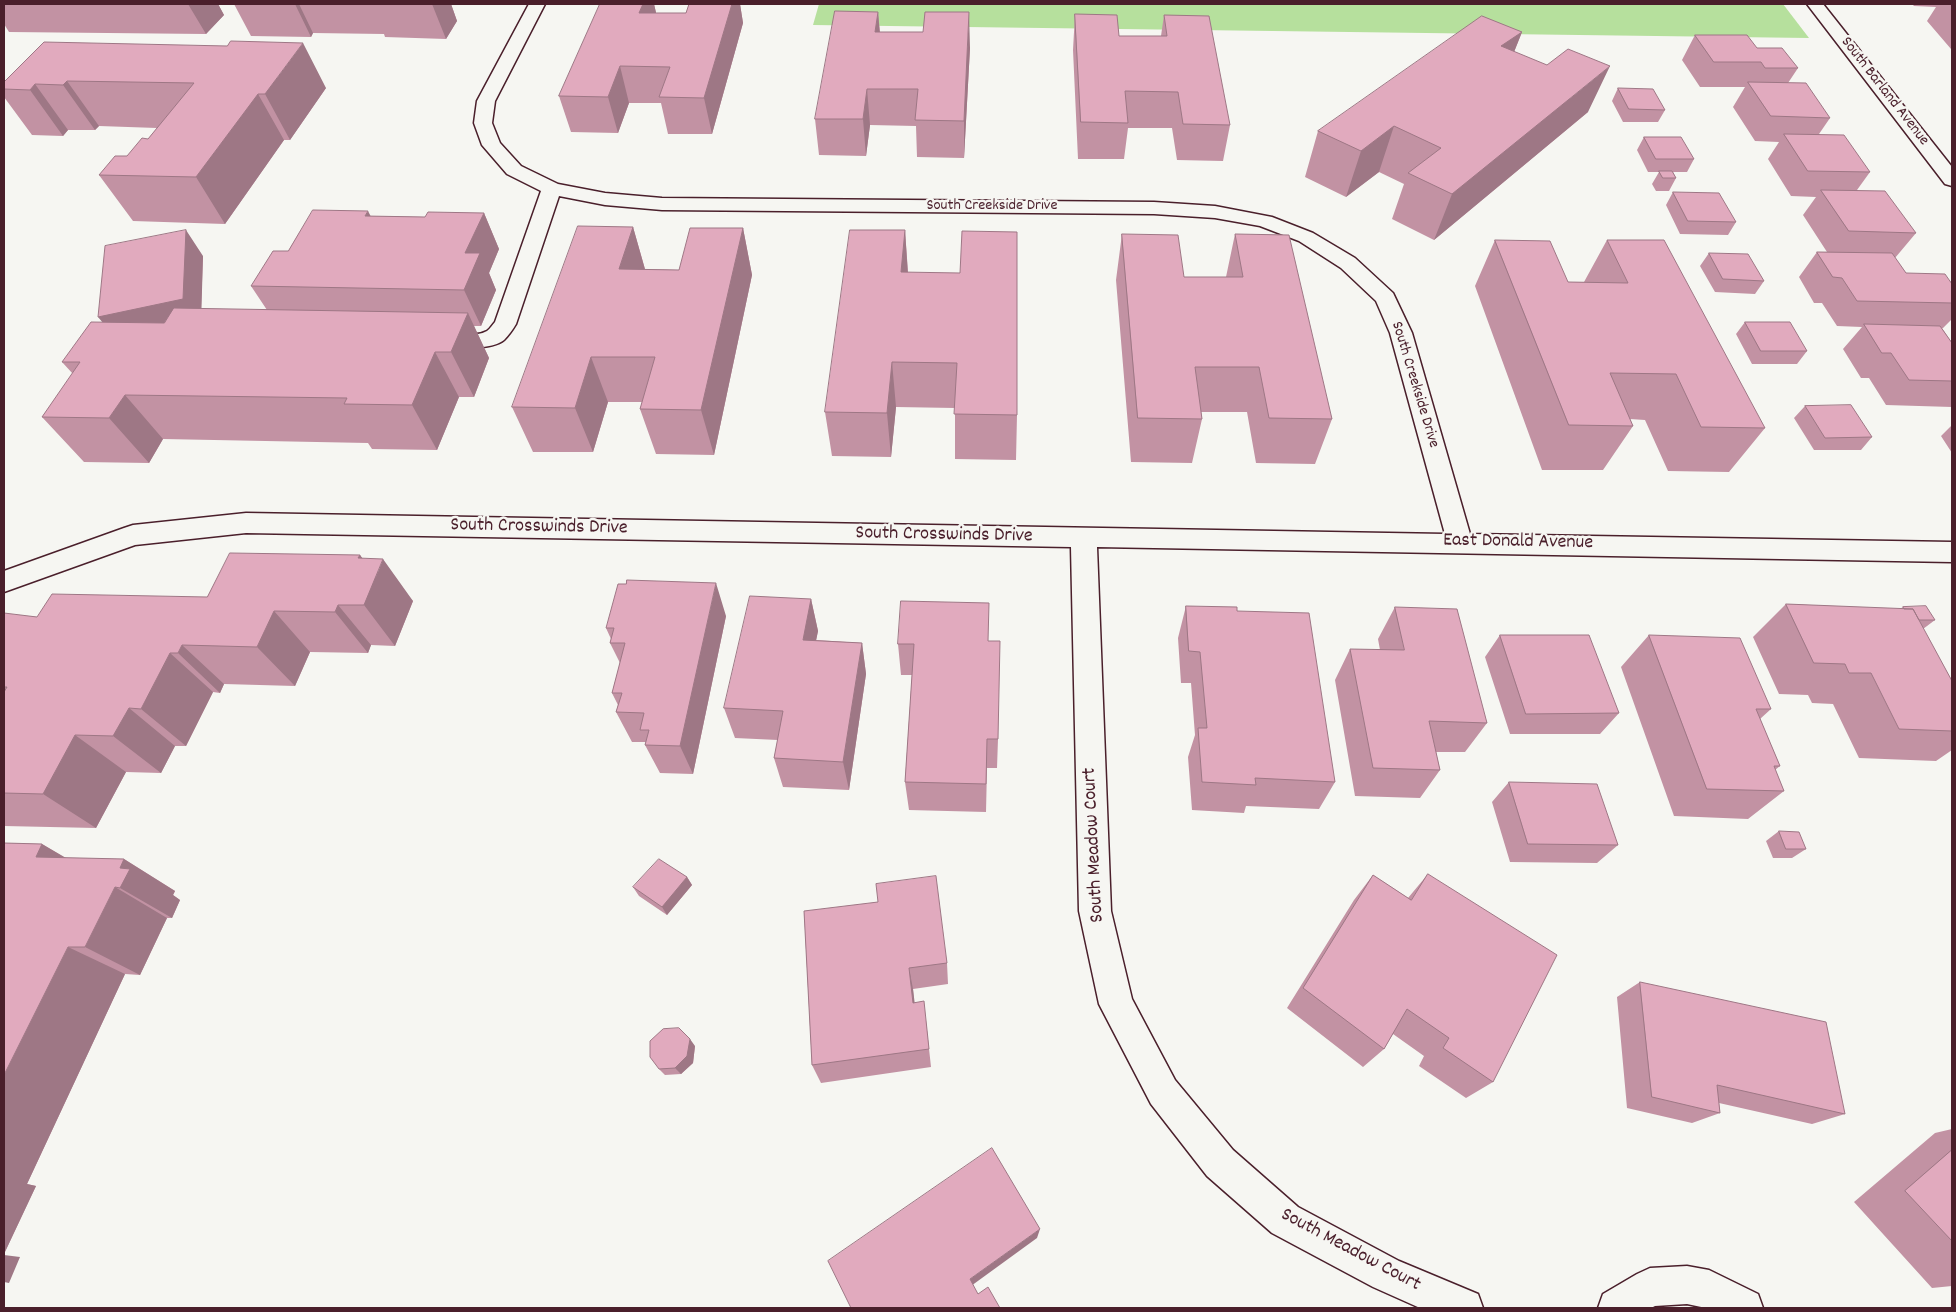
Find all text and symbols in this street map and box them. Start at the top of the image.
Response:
street label: South Barland Avenue [1836,34,1932,150]
street label: South Creekside Drive [926,197,1058,217]
street label: South Creekside Drive [1386,319,1442,451]
street label: South Crosswinds Drive [450,514,628,542]
street label: South Crosswinds Drive [855,522,1033,550]
street label: East Donald Avenue [1443,530,1593,556]
street label: South Meadow Court [1079,767,1111,923]
street label: South Meadow Court [1276,1204,1424,1298]

